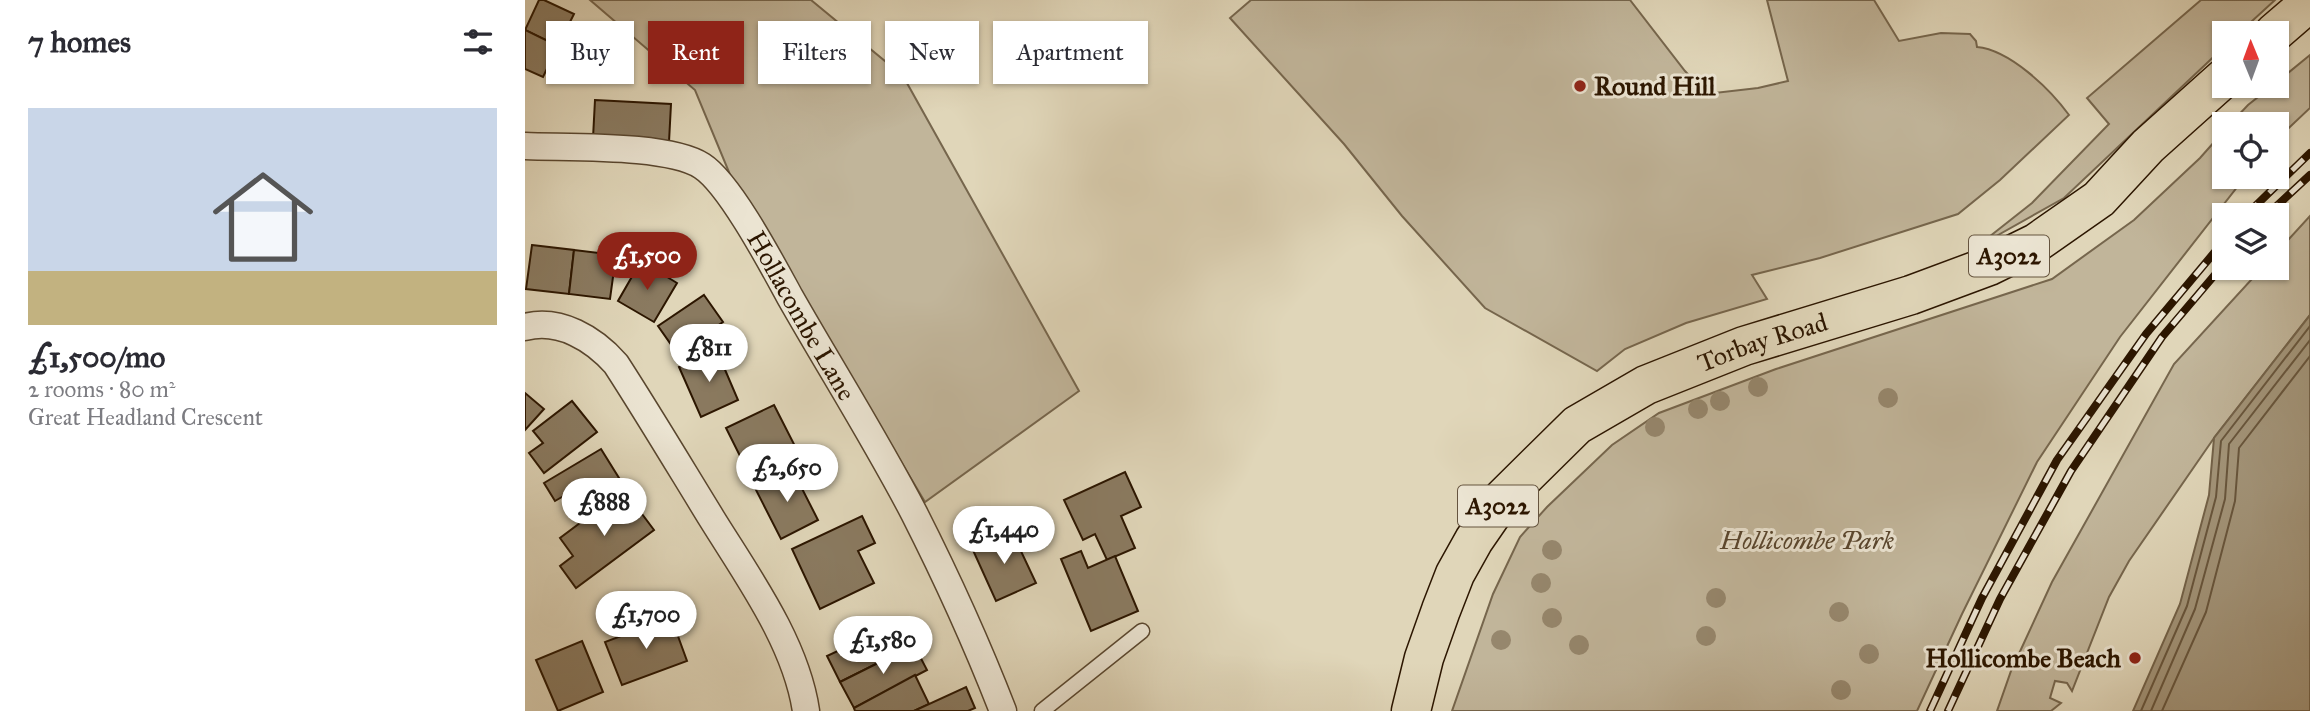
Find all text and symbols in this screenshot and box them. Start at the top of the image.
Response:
chip: Buy [546,21,634,84]
chip: Rent [648,21,744,84]
chip: Filters [758,21,871,84]
chip: New [885,21,979,84]
chip: Apartment [993,21,1148,84]
north arrow [2212,21,2289,98]
map controls [2212,21,2289,280]
icon: filters [459,23,497,61]
text: 7 homes [28,24,131,60]
place label: Round Hill [1594,70,1717,102]
marker: Round Hill [1572,78,1588,94]
button: locate [2212,112,2289,189]
icon: home [200,154,326,280]
button: layers [2212,203,2289,280]
street label: Hollacombe Lane [740,225,863,406]
pin: £1,500 [590,232,704,292]
road number: A3022 [1969,235,2049,276]
text: £1,500 [613,241,681,269]
street label: Torbay Road [1693,305,1831,379]
pin: £811 [668,324,750,384]
text: £811 [686,333,732,361]
text: £1,500/mo [28,339,165,375]
text: 2 rooms · 80 m² [28,375,175,403]
text: Great Headland Crescent [28,403,263,431]
pin: £2,650 [730,444,844,504]
text: £2,650 [752,453,822,481]
pin: £888 [563,478,645,538]
road number: A3022 [1458,486,1538,526]
text: £888 [578,487,630,515]
pin: £1,440 [947,506,1061,566]
text: £1,440 [969,515,1039,543]
park label: Hollicombe Park [1719,524,1895,556]
pin: £1,700 [589,592,703,651]
text: £1,700 [612,600,680,628]
pin: £1,580 [826,616,940,676]
text: £1,580 [850,625,916,653]
place label: Hollicombe Beach [1925,642,2122,674]
marker: Hollicombe Beach [2127,650,2143,666]

